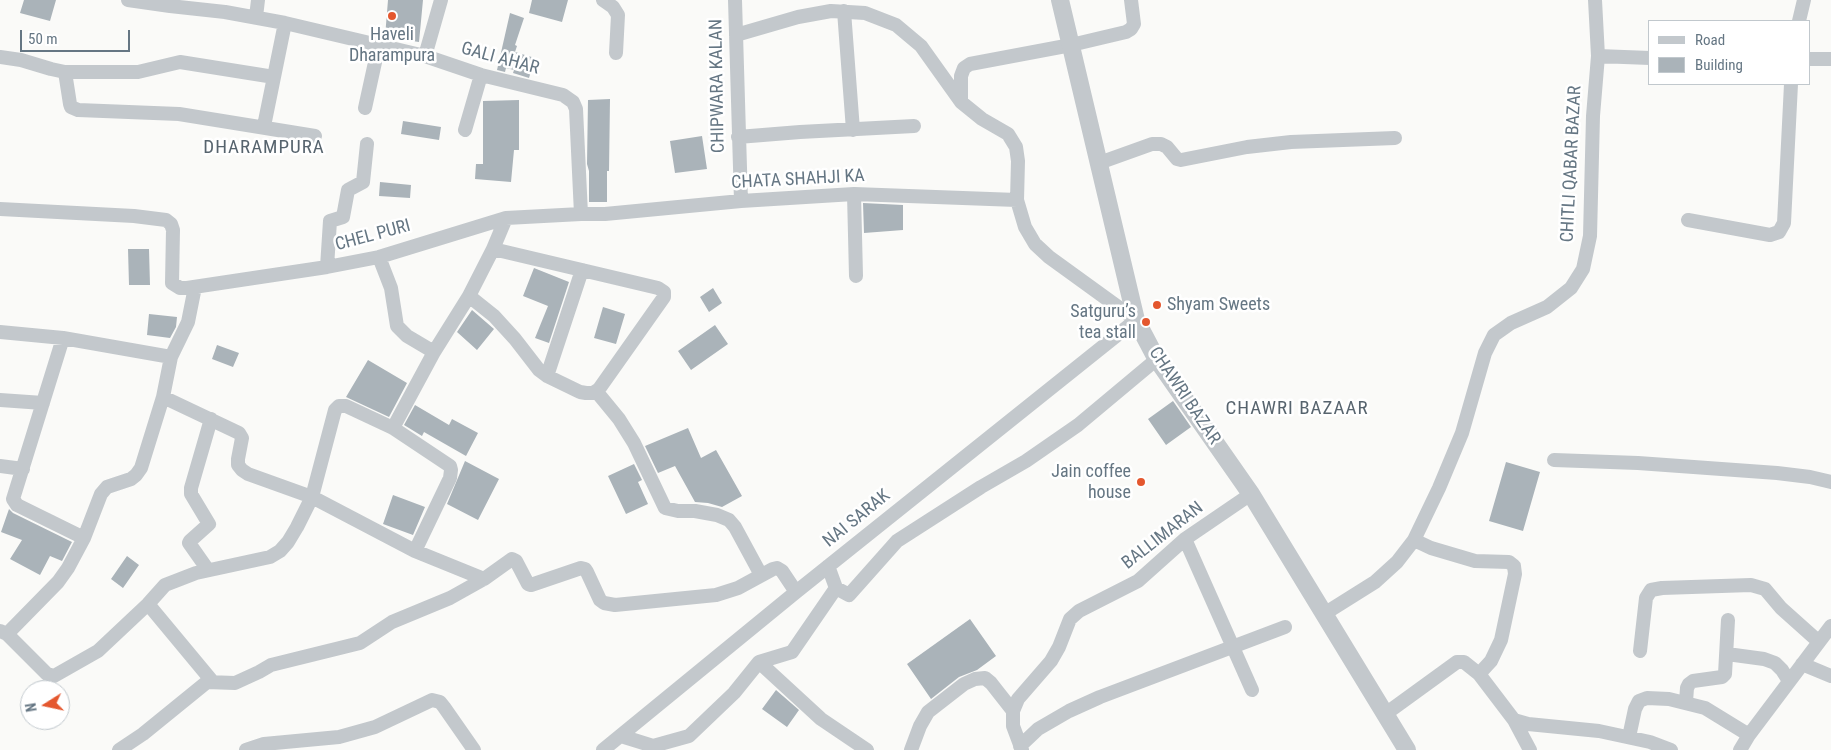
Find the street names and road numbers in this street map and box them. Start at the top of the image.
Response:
street label: CHIPWARA KALAN [706,19,730,153]
street label: GALI AHAR [459,38,541,80]
street label: CHITLI QABAR BAZAR [1557,85,1587,243]
street label: CHATA SHAHJI KA [731,166,865,194]
street label: CHEL PURI [333,216,413,256]
street label: CHAWRI BAZAR [1143,343,1225,449]
street label: NAI SARAK [819,486,895,552]
street label: BALLIMARAN [1118,498,1208,574]

